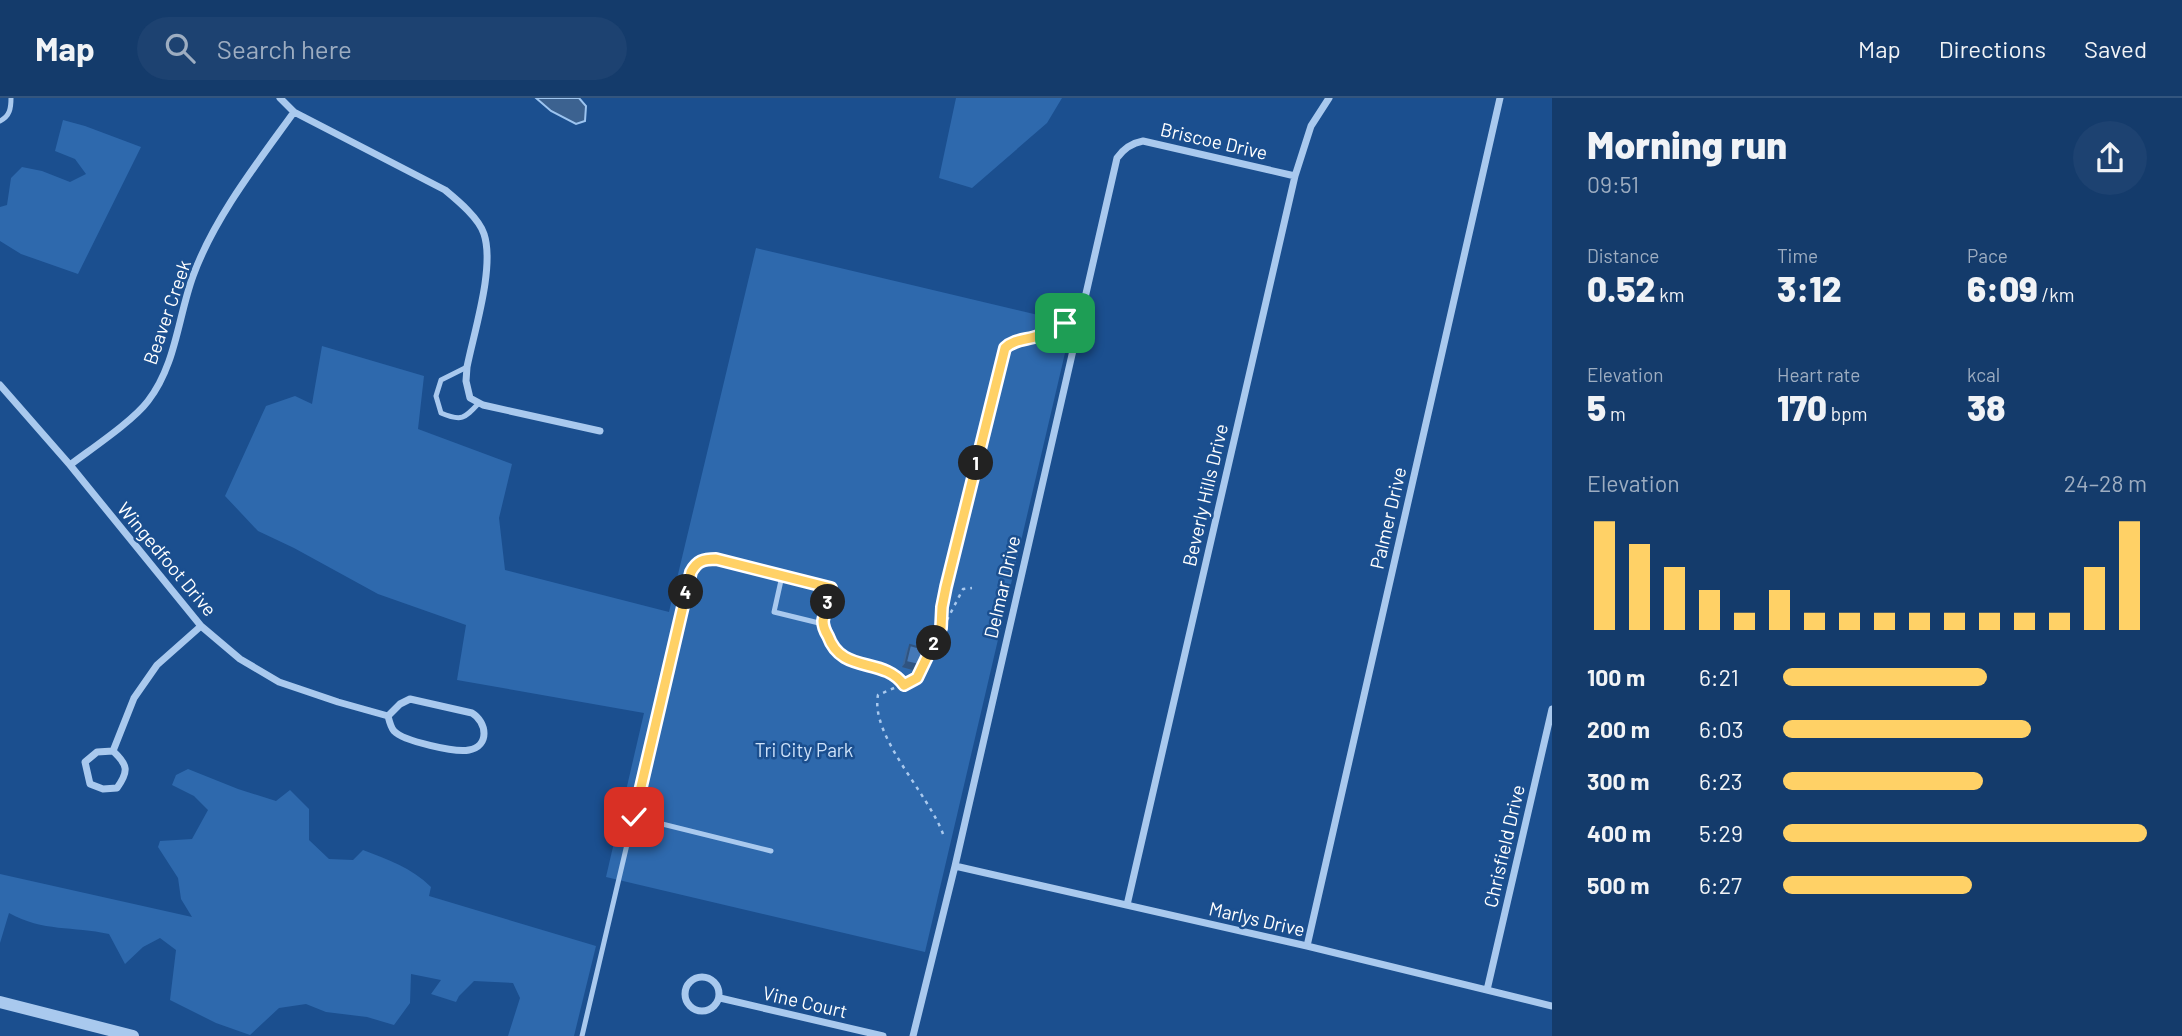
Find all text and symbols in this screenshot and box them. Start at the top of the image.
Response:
search box [137,17,627,80]
text: Map [35,28,95,68]
icon: search [161,29,199,67]
text: Search here [217,33,352,64]
text: Map [1858,34,1901,63]
text: Directions [1939,34,2046,63]
text: Saved [2084,34,2147,63]
street label: Briscoe Drive [1158,117,1270,164]
text: Morning run [1587,121,1787,167]
button: share [2073,121,2147,195]
text: 09:51 [1587,170,1639,198]
text: Distance [1587,244,1659,267]
text: Time [1777,244,1818,267]
text: Pace [1967,244,2008,267]
street label: Beaver Creek [138,256,195,367]
text: 0.52 [1587,267,1655,309]
text: 3:12 [1777,267,1842,309]
text: 6:09 [1967,267,2038,309]
text: km [1655,283,1684,306]
text: /km [2038,283,2074,306]
pin [1035,293,1095,353]
icon: arrive [1046,304,1084,342]
text: Elevation [1587,363,1664,386]
text: Heart rate [1777,363,1860,386]
text: kcal [1967,363,2000,386]
text: 5 [1587,386,1606,428]
text: 170 [1777,386,1827,428]
text: 38 [1967,386,2005,428]
text: m [1606,402,1626,425]
text: bpm [1827,402,1867,425]
street label: Beverly Hills Drive [1177,421,1232,568]
pin: 1 [958,446,993,480]
text: 1 [972,451,979,474]
street label: Palmer Drive [1365,465,1410,571]
text: Elevation [1587,469,1680,497]
text: 24–28 m [2064,469,2147,497]
street label: Wingedfoot Drive [113,497,222,620]
street label: Delmar Drive [979,533,1024,640]
pin: 4 [668,574,704,610]
text: 4 [680,580,691,603]
pin: 3 [810,584,846,620]
text: 3 [822,590,833,613]
pin: 2 [916,626,951,660]
text: 2 [928,631,939,654]
text: 100 m [1587,663,1645,691]
text: 6:21 [1699,663,1739,691]
text: 200 m [1587,715,1650,743]
text: 6:03 [1699,715,1743,743]
park label: Tri City Park [755,738,853,761]
text: 300 m [1587,767,1649,795]
text: 6:23 [1699,767,1743,795]
street label: Chrisfield Drive [1478,782,1529,910]
pin [604,787,664,847]
icon: check [615,798,653,836]
text: 400 m [1587,819,1651,847]
text: 5:29 [1699,819,1743,847]
text: 500 m [1587,871,1649,899]
text: 6:27 [1699,871,1742,899]
street label: Marlys Drive [1207,896,1307,941]
street label: Vine Court [761,981,850,1022]

